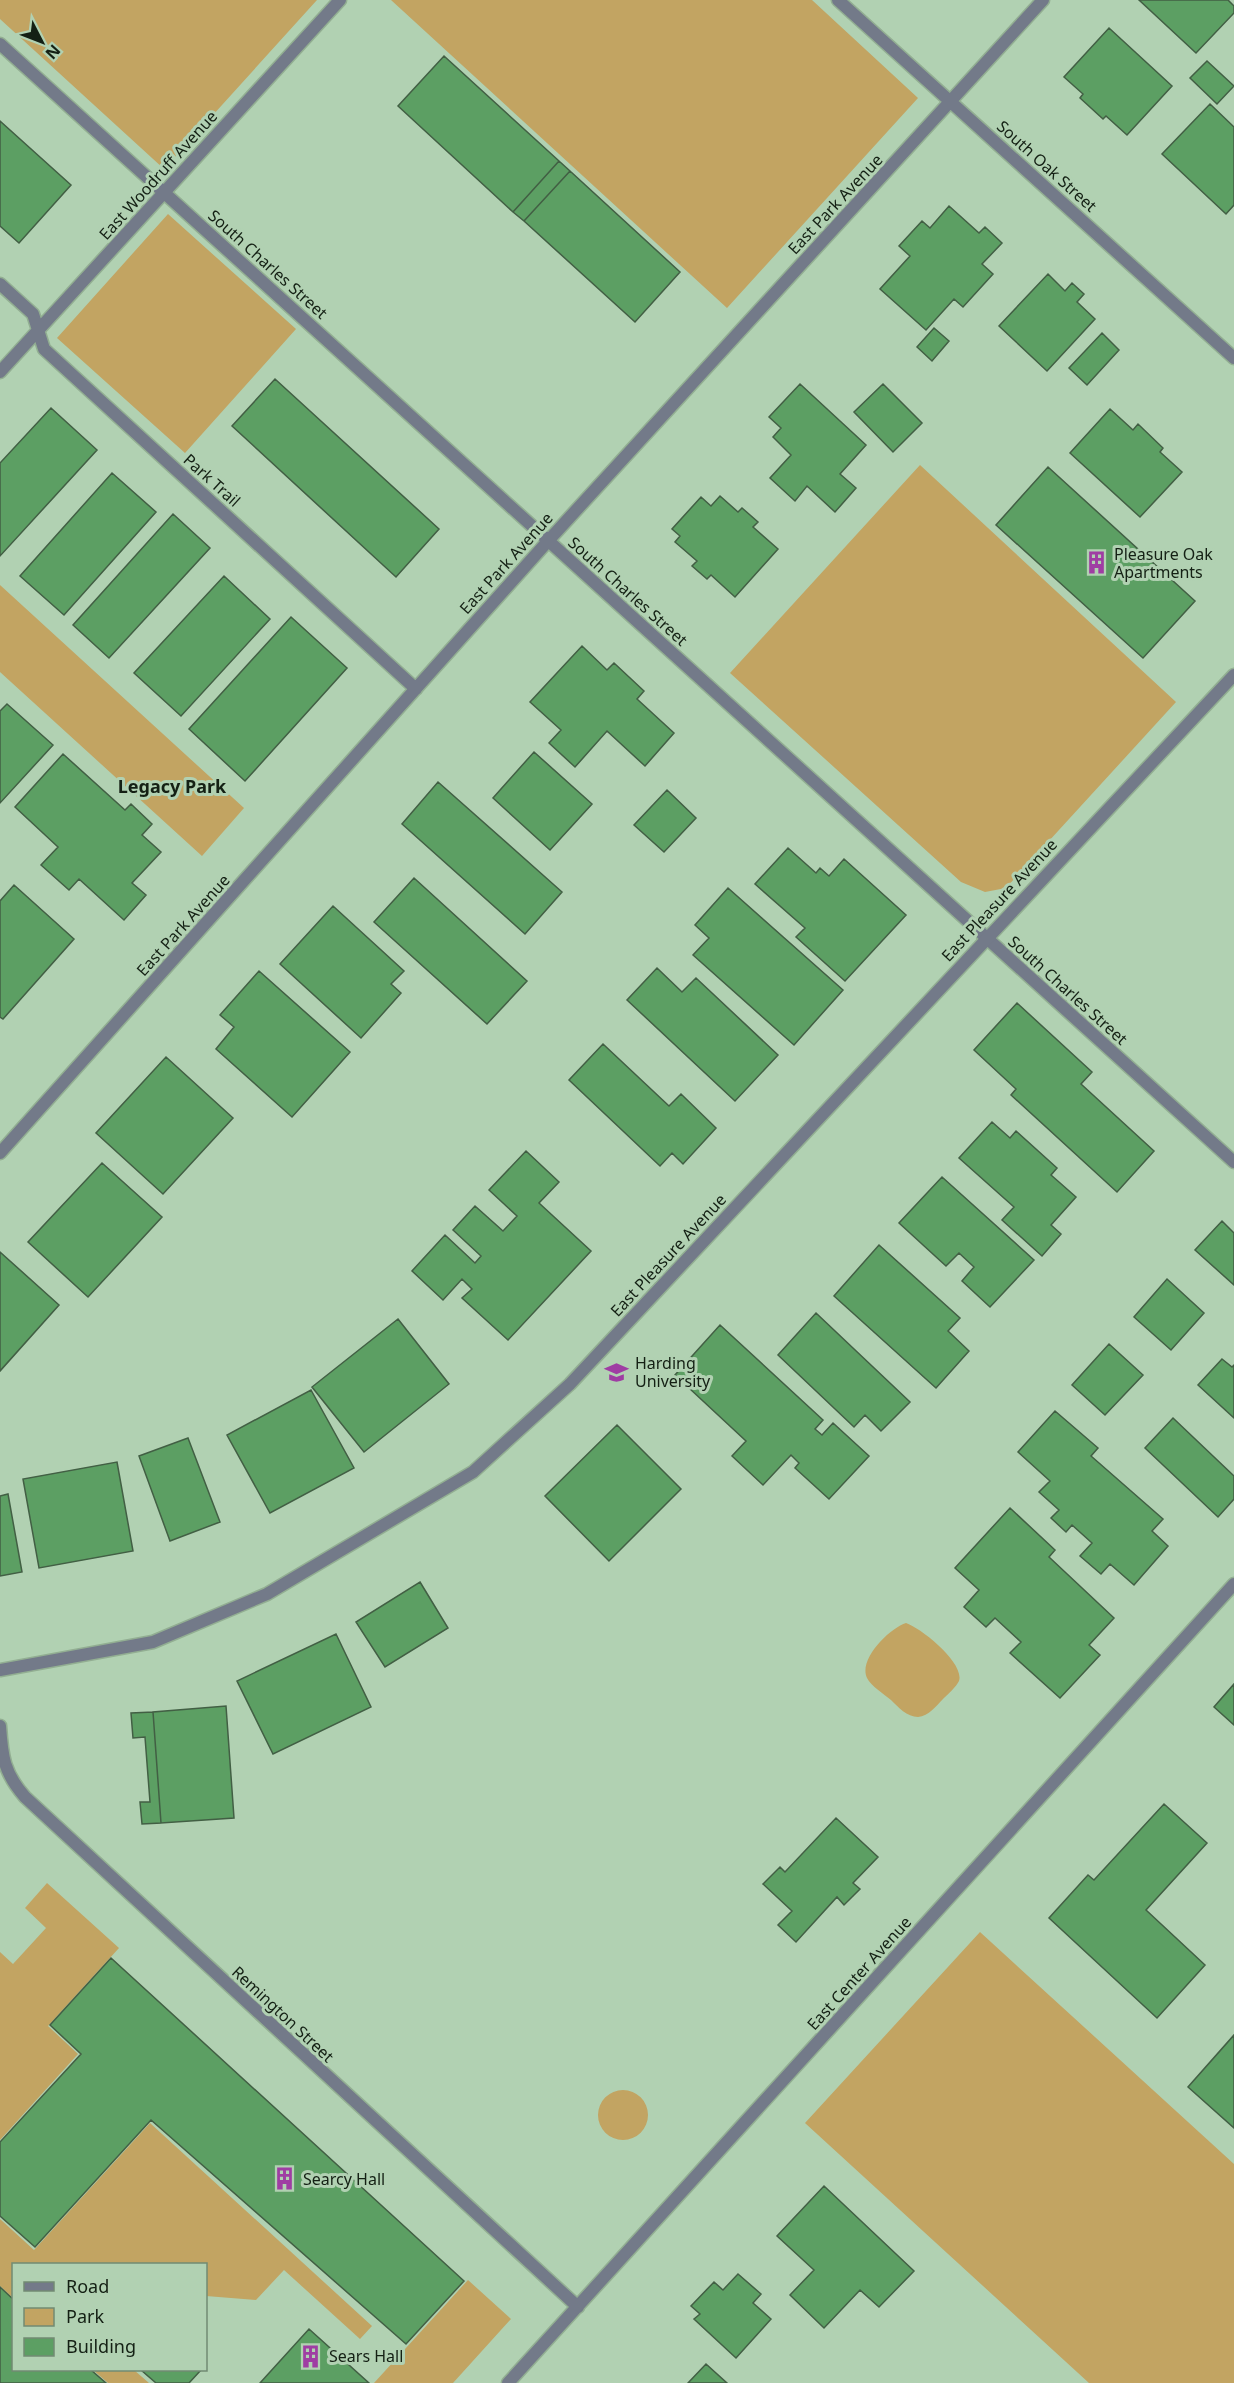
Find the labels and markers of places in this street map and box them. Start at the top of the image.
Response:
place label: Pleasure Oak Apartments [1114,543,1213,583]
building icon: Pleasure Oak Apartments [1083,550,1109,576]
place label: Harding University [635,1352,711,1392]
school or university icon: Harding University [604,1359,630,1385]
building icon: Searcy Hall [272,2166,298,2192]
place label: Searcy Hall [303,2168,385,2190]
building icon: Sears Hall [298,2343,324,2369]
place label: Sears Hall [329,2345,403,2367]

